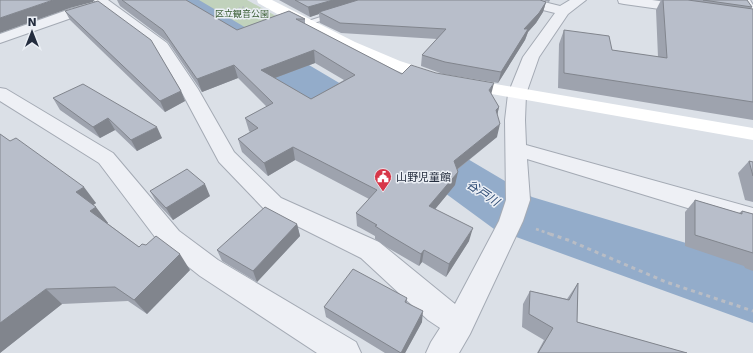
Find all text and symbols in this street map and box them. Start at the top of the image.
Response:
park label: 区立観音公園 [215,9,269,19]
north arrow [12,12,52,52]
text: N [27,16,37,29]
public building icon: 山野児童館 [373,167,393,192]
place label: 山野児童館 [396,171,451,184]
water label: 谷戸川 [464,177,503,210]

